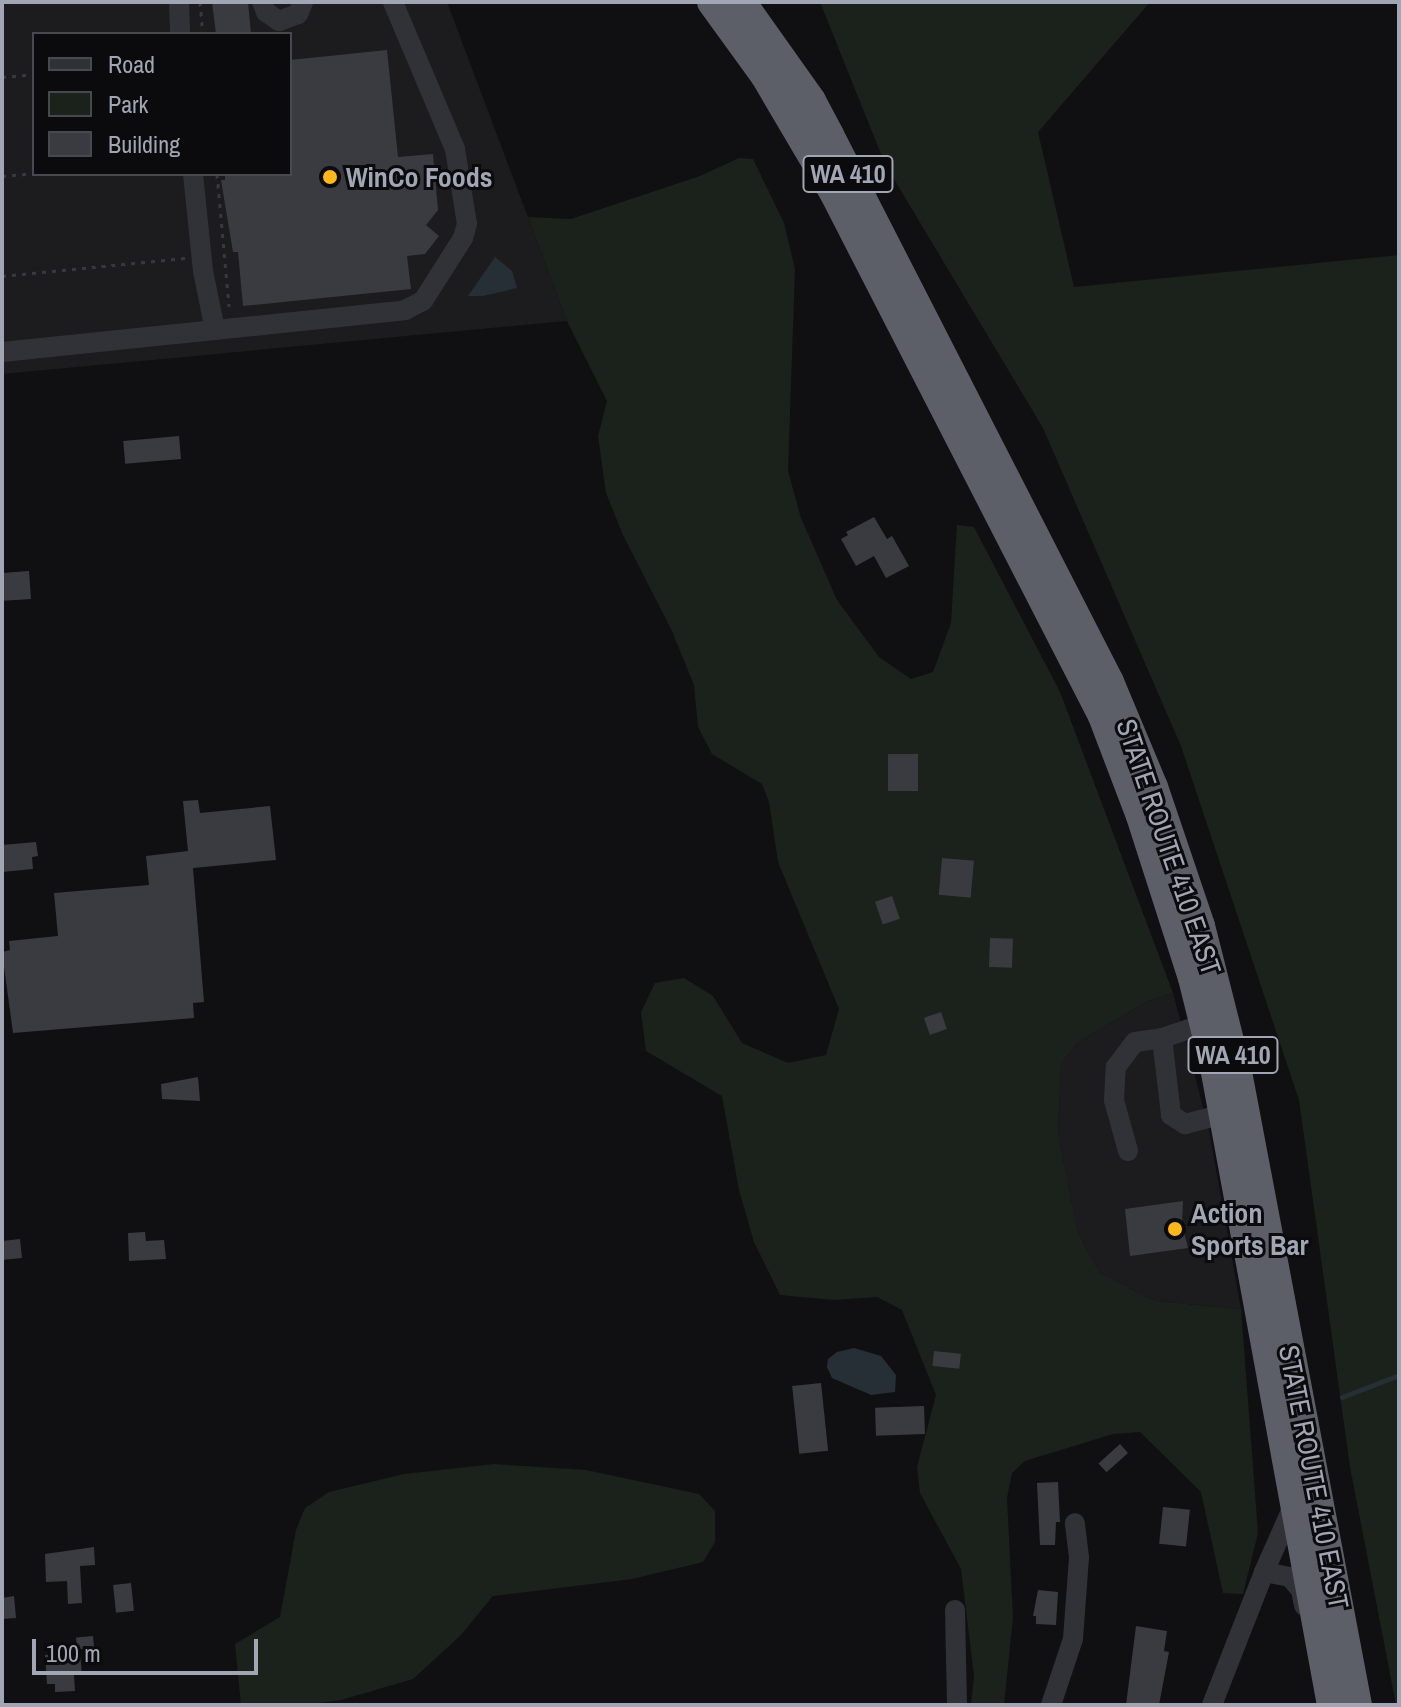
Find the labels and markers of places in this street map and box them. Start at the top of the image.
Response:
place label: WinCo Foods [346,160,493,194]
marker: WinCo Foods [321,168,339,186]
place label: Action Sports Bar [1191,1196,1308,1262]
marker: Action Sports Bar [1166,1220,1184,1238]

